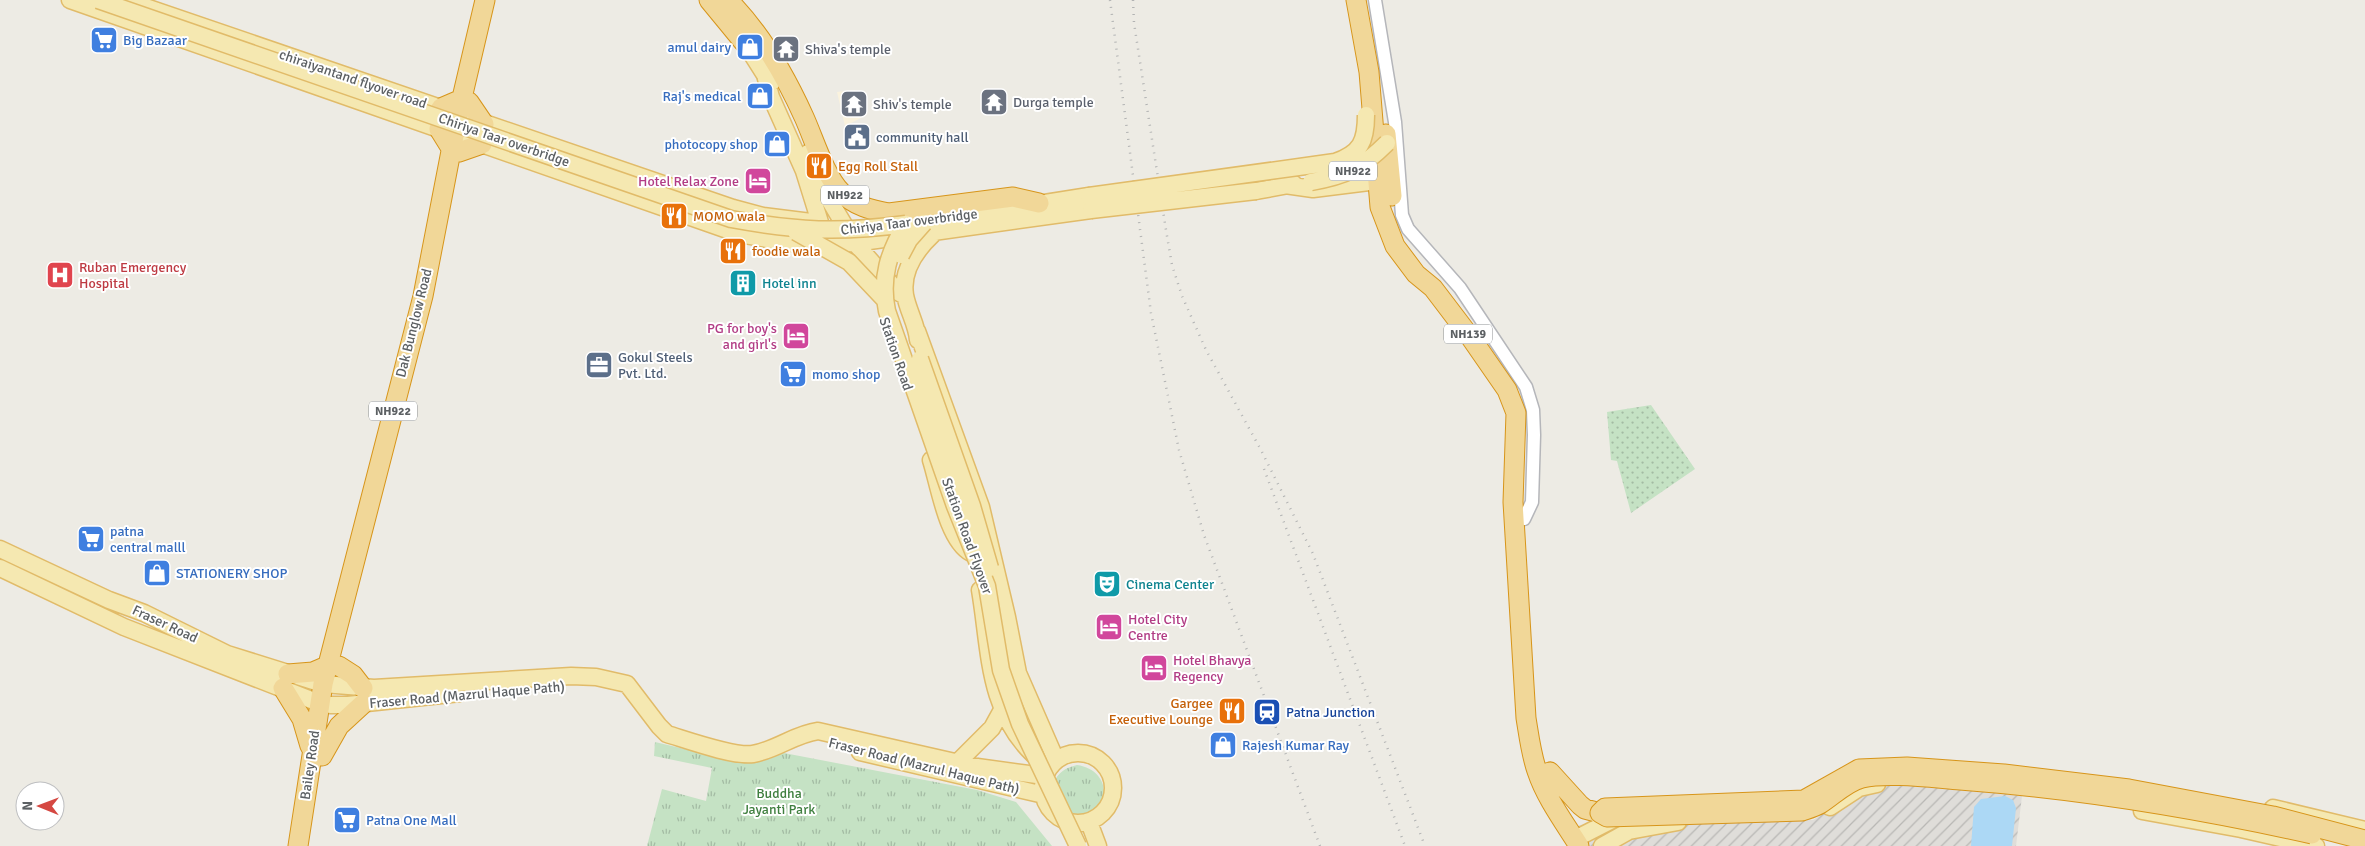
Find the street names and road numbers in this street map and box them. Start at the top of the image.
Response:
street label: chiraiyantand flyover road [277,46,429,112]
street label: Chiriya Taar overbridge [436,110,572,170]
road number: NH922 [1329,162,1377,180]
road number: NH922 [821,186,869,204]
street label: Chiriya Taar overbridge [840,205,978,239]
street label: Dak Bunglow Road [392,267,436,379]
street label: Station Road [876,315,916,393]
road number: NH139 [1444,324,1492,344]
road number: NH922 [369,402,417,421]
street label: Station Road Flyover [938,475,996,597]
street label: Fraser Road [129,601,201,647]
street label: Fraser Road (Mazrul Haque Path) [369,678,565,712]
street label: Bailey Road [297,729,323,801]
street label: Fraser Road (Mazrul Haque Path) [827,734,1021,798]

